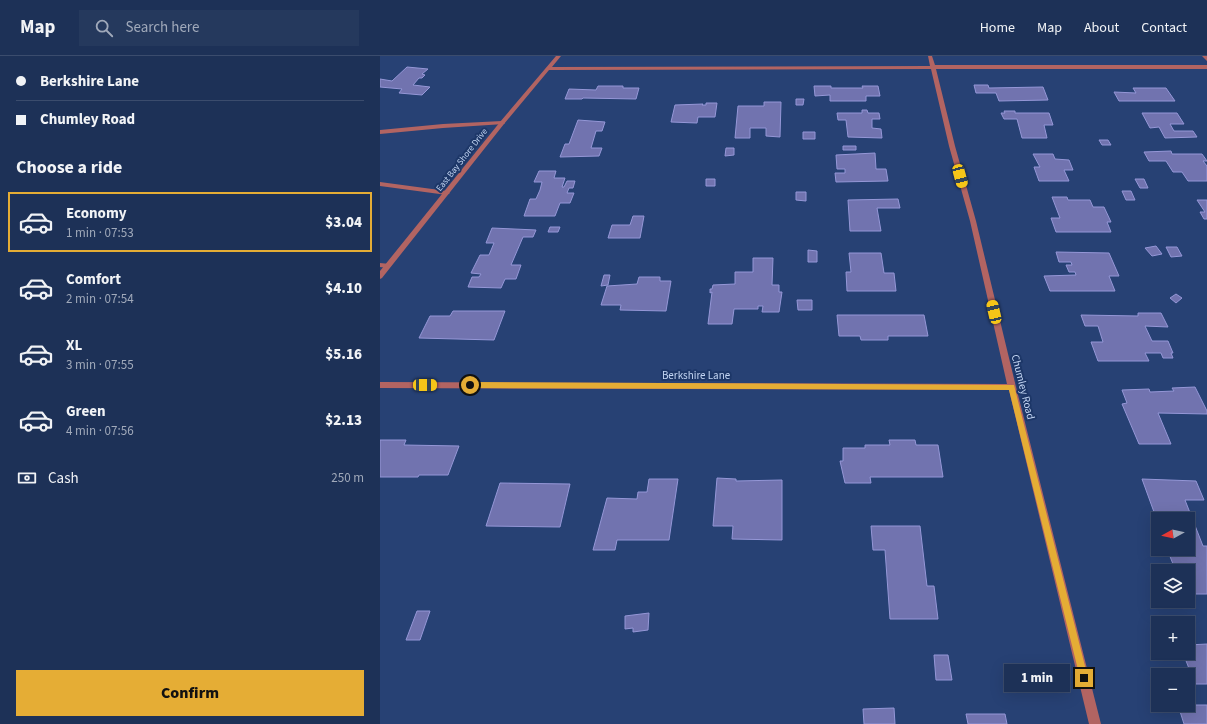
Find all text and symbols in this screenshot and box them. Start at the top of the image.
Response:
search box [79,10,359,46]
text: Map [20,14,55,41]
icon: search [93,17,115,39]
text: Search here [125,17,199,38]
text: Home [980,18,1015,38]
text: Map [1037,18,1062,38]
text: About [1084,18,1119,38]
text: Contact [1141,18,1187,38]
text: Berkshire Lane [40,71,139,92]
text: Chumley Road [40,109,135,130]
street label: East Bay Shore Drive [433,125,491,194]
text: Choose a ride [16,155,122,180]
car [951,163,969,189]
text: Economy [66,203,127,224]
icon: car [18,204,54,240]
text: $3.04 [325,212,362,233]
text: 1 min · 07:53 [66,224,134,242]
text: Comfort [66,269,121,290]
icon: car [18,270,54,306]
text: $4.10 [325,278,362,299]
text: 2 min · 07:54 [66,290,134,308]
car [985,299,1003,325]
text: XL [66,335,82,356]
icon: car [18,336,54,372]
text: $5.16 [325,344,362,365]
street label: Chumley Road [1008,353,1038,421]
text: 3 min · 07:55 [66,356,134,374]
street label: Berkshire Lane [662,368,731,383]
route start [461,376,479,394]
car [413,379,437,391]
text: Green [66,401,106,422]
icon: car [18,402,54,438]
text: $2.13 [325,410,362,431]
text: 4 min · 07:56 [66,422,134,440]
icon: cash [16,467,38,489]
text: Cash [48,468,79,489]
text: 250 m [331,469,364,487]
north arrow [1151,512,1195,556]
map controls [1151,512,1195,712]
button: layers [1151,564,1195,608]
button: + [1151,616,1195,660]
callout: 1 min [1004,664,1070,692]
button: − [1151,668,1195,712]
text: 1 min [1021,669,1053,687]
route end [1075,669,1093,687]
button: Confirm [16,670,364,716]

